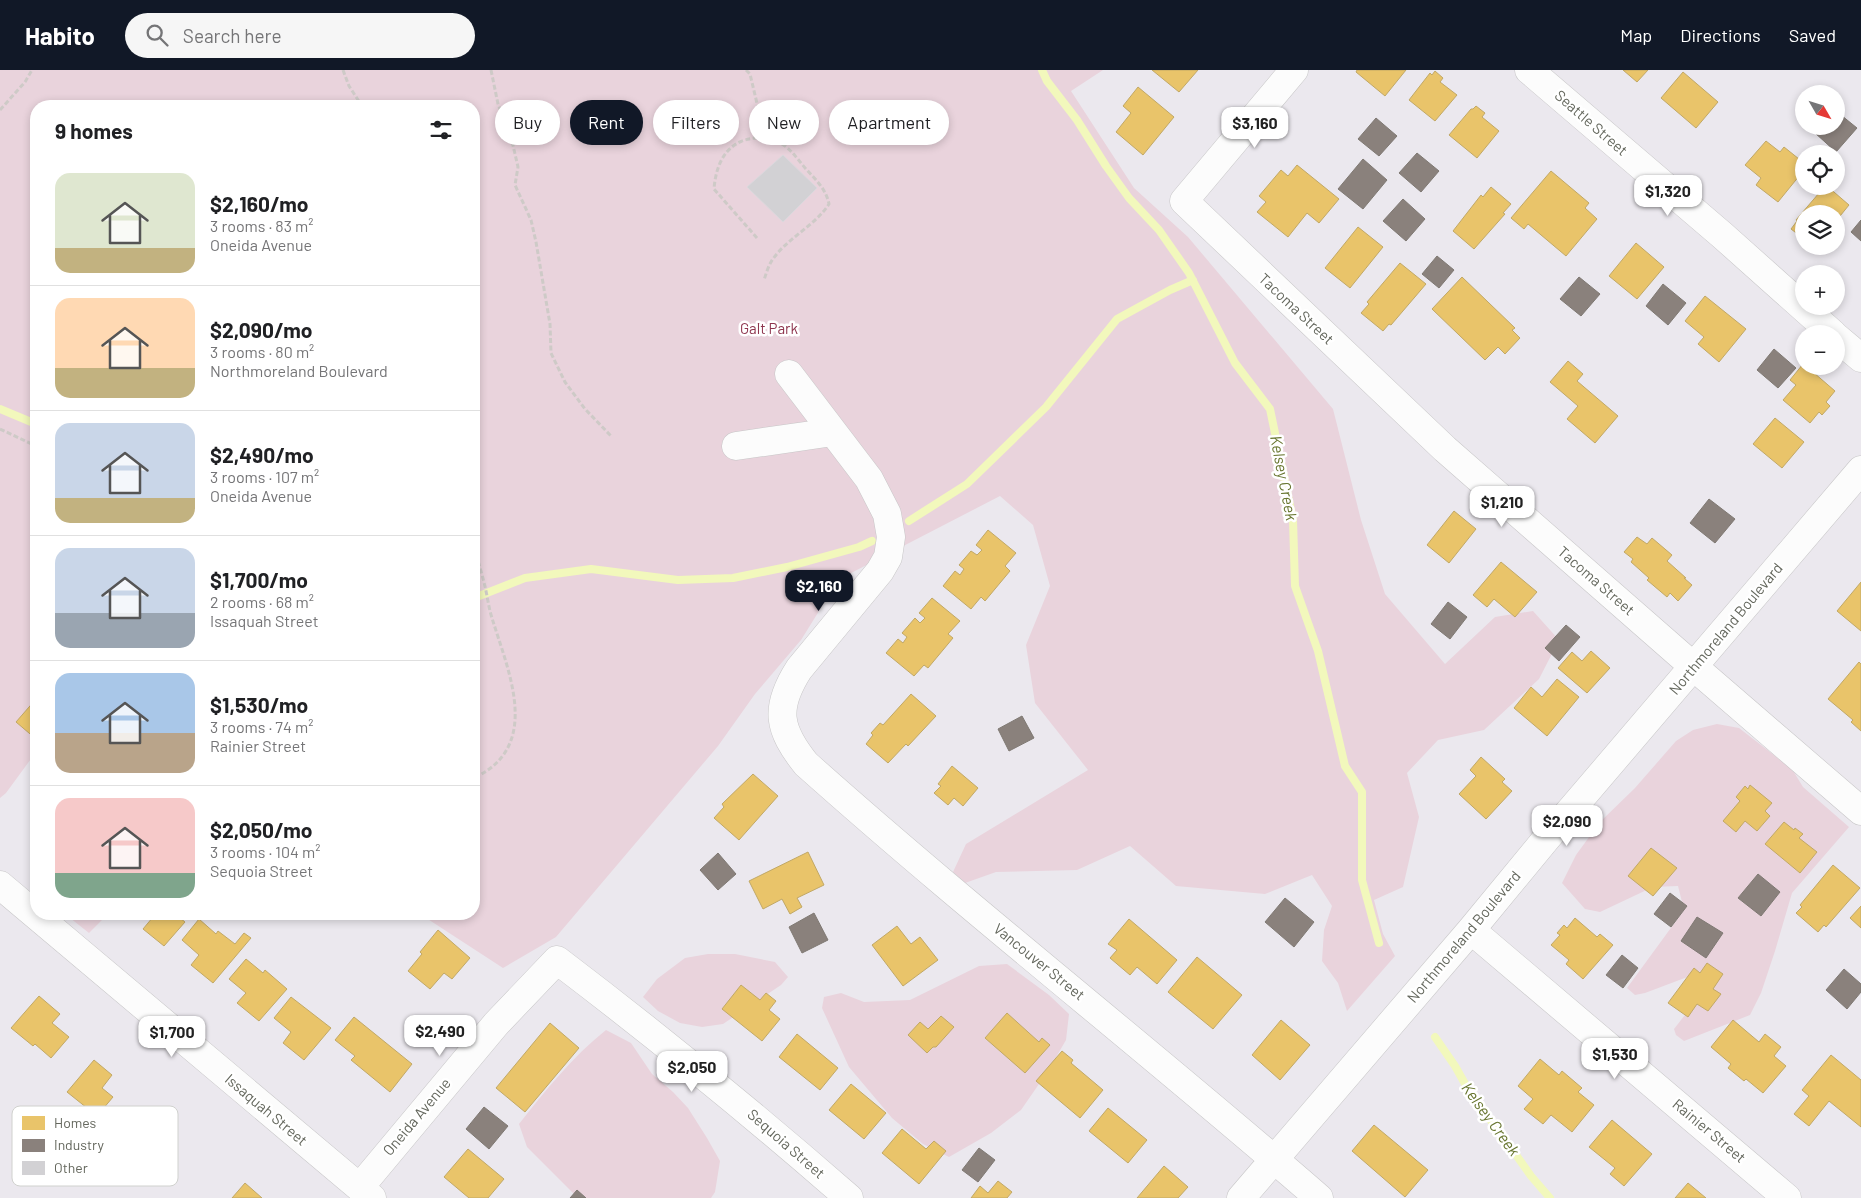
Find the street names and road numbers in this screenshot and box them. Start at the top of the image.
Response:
street label: Seattle Street [1552,86,1632,159]
street label: Tacoma Street [1255,269,1338,348]
street label: Tacoma Street [1555,542,1639,619]
street label: Northmoreland Boulevard [1665,559,1786,698]
street label: Northmoreland Boulevard [1403,867,1524,1006]
street label: Vancouver Street [990,919,1089,1003]
street label: Issaquah Street [222,1070,311,1149]
street label: Oneida Avenue [379,1074,454,1159]
street label: Rainier Street [1669,1094,1750,1166]
street label: Sequoia Street [744,1105,829,1182]

